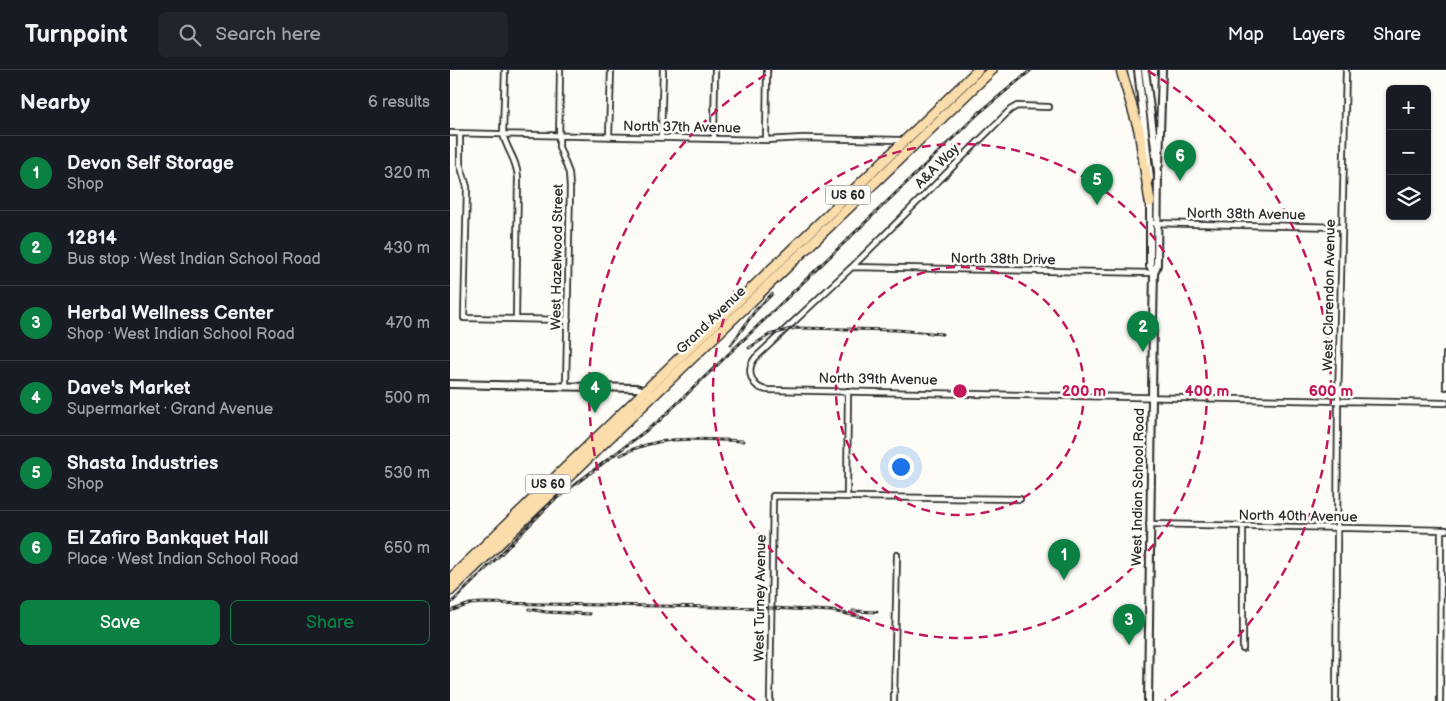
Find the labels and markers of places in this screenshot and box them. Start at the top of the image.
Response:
pin: 6 [1164,140,1196,181]
pin: 5 [1081,164,1113,205]
pin: 2 [1127,311,1159,352]
pin: 4 [579,372,611,413]
centre of rings [951,382,969,400]
pin: 1 [1048,539,1080,580]
pin: 3 [1113,604,1145,645]

